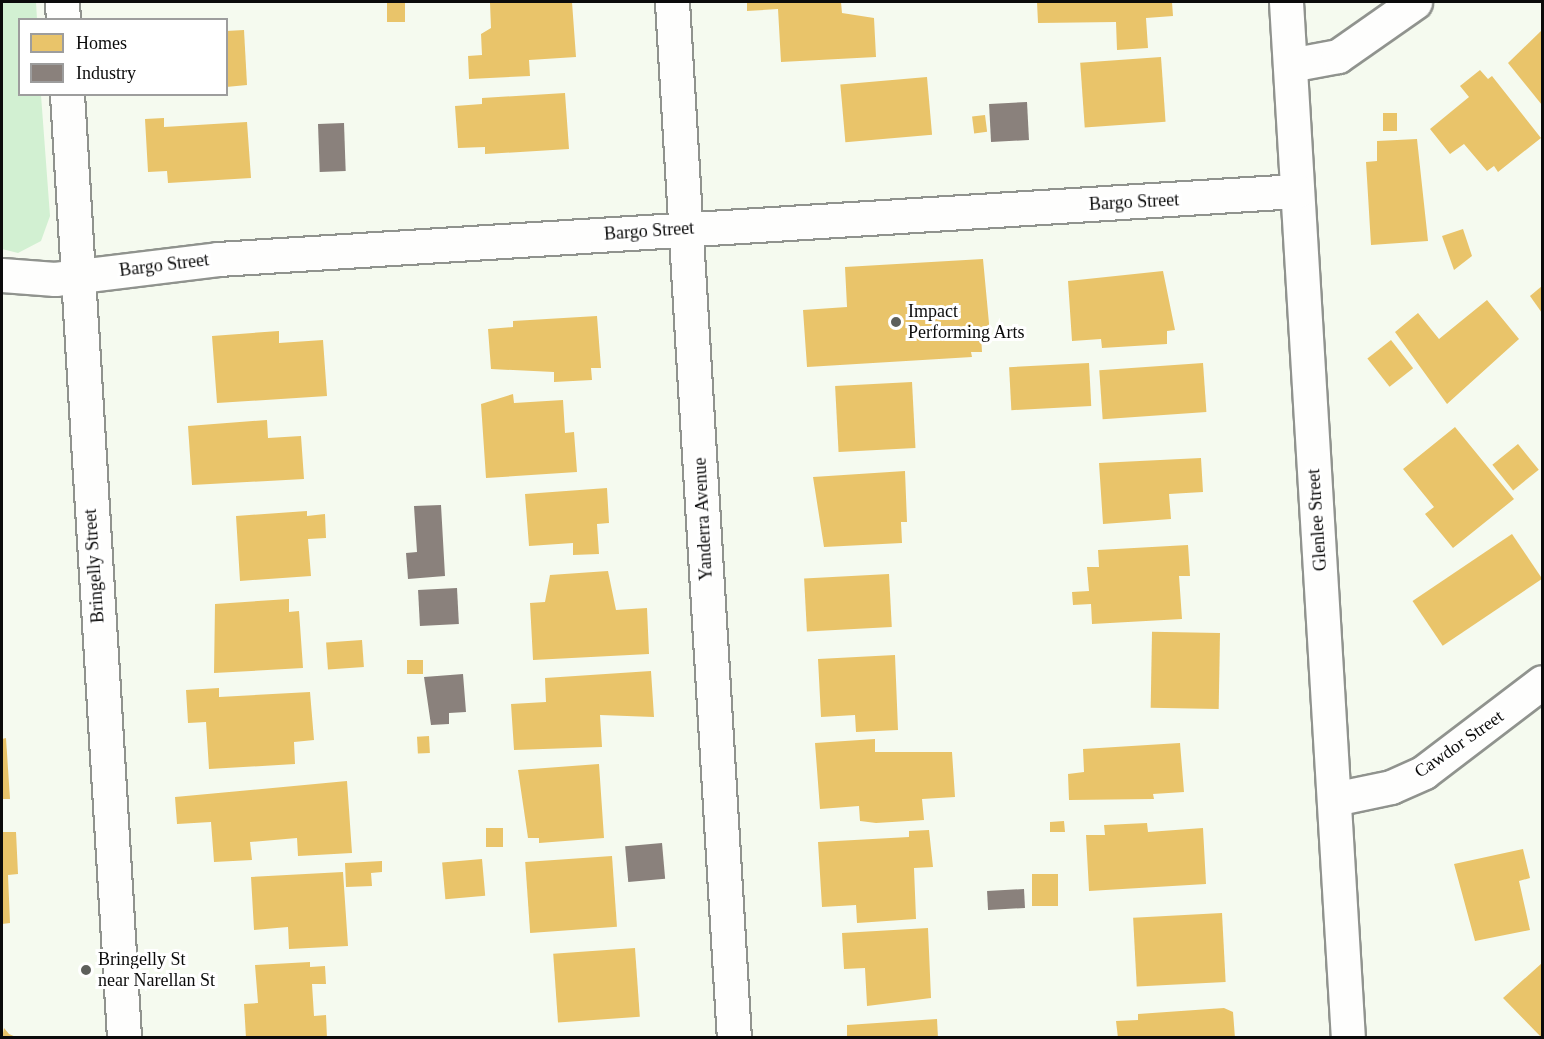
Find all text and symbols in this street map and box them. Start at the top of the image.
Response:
legend [18,18,228,96]
text: Homes [76,33,127,53]
text: Industry [76,63,136,83]
street label: Bargo Street [1088,189,1180,215]
street label: Bargo Street [603,217,695,245]
street label: Bargo Street [118,249,210,281]
place label: Impact Performing Arts [908,301,1025,344]
marker: Impact Performing Arts [889,315,903,329]
street label: Yanderra Avenue [689,456,717,582]
street label: Glenlee Street [1303,468,1331,572]
street label: Bringelly Street [79,508,109,624]
street label: Cawdor Street [1410,705,1508,783]
place label: Bringelly St near Narellan St [98,949,215,992]
marker: Bringelly St near Narellan St [79,963,93,977]

